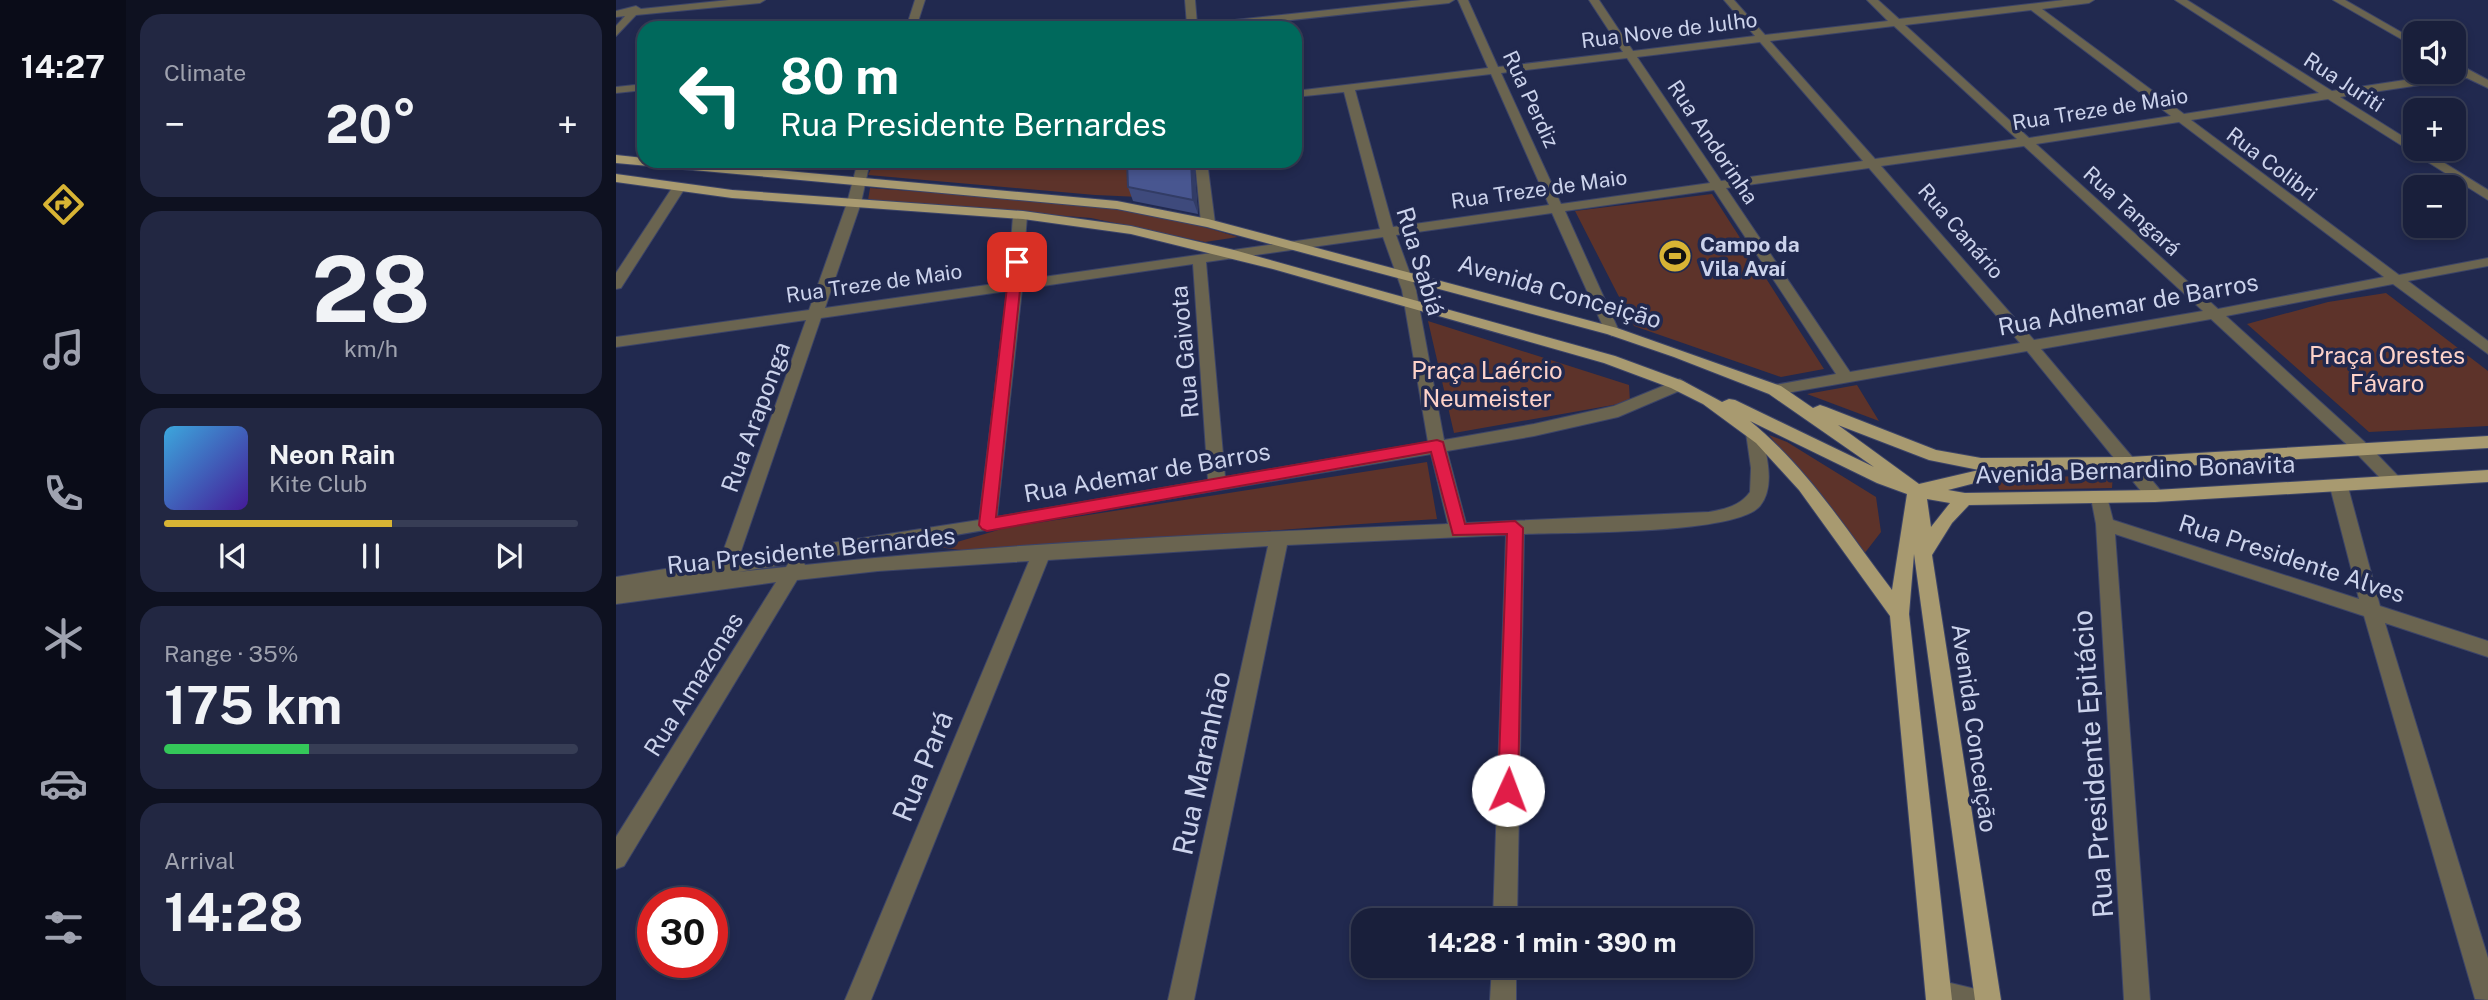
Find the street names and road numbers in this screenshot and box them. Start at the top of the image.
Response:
street label: Rua Nove de Julho [1579,7,1759,53]
street label: Rua Perdiz [1498,47,1564,151]
street label: Rua Juriti [2299,47,2389,117]
street label: Rua Andorinha [1662,75,1764,209]
street label: Rua Treze de Maio [2010,83,2190,135]
street label: Rua Colibri [2222,122,2322,206]
street label: Rua Tangará [2078,161,2186,261]
street label: Rua Treze de Maio [1449,164,1629,214]
street label: Rua Canário [1913,178,2009,284]
street label: Rua Sabiá [1391,203,1451,319]
street label: Avenida Conceição [1455,249,1665,333]
street label: Rua Treze de Maio [784,258,964,308]
street label: Rua Adhemar de Barros [1996,267,2260,341]
street label: Rua Gaivota [1164,284,1204,420]
street label: Rua Araponga [715,338,795,496]
street label: Rua Ademar de Barros [1022,437,1272,507]
street label: Avenida Bernardino Bonavita [1974,449,2296,489]
street label: Rua Presidente Alves [2175,508,2409,608]
street label: Rua Presidente Bernardes [665,521,957,579]
street label: Rua Amazonas [638,607,748,761]
street label: Rua Presidente Epitácio [2065,609,2119,919]
street label: Avenida Conceição [1946,622,2004,834]
street label: Rua Maranhão [1165,668,1237,858]
street label: Rua Pará [885,706,959,826]

